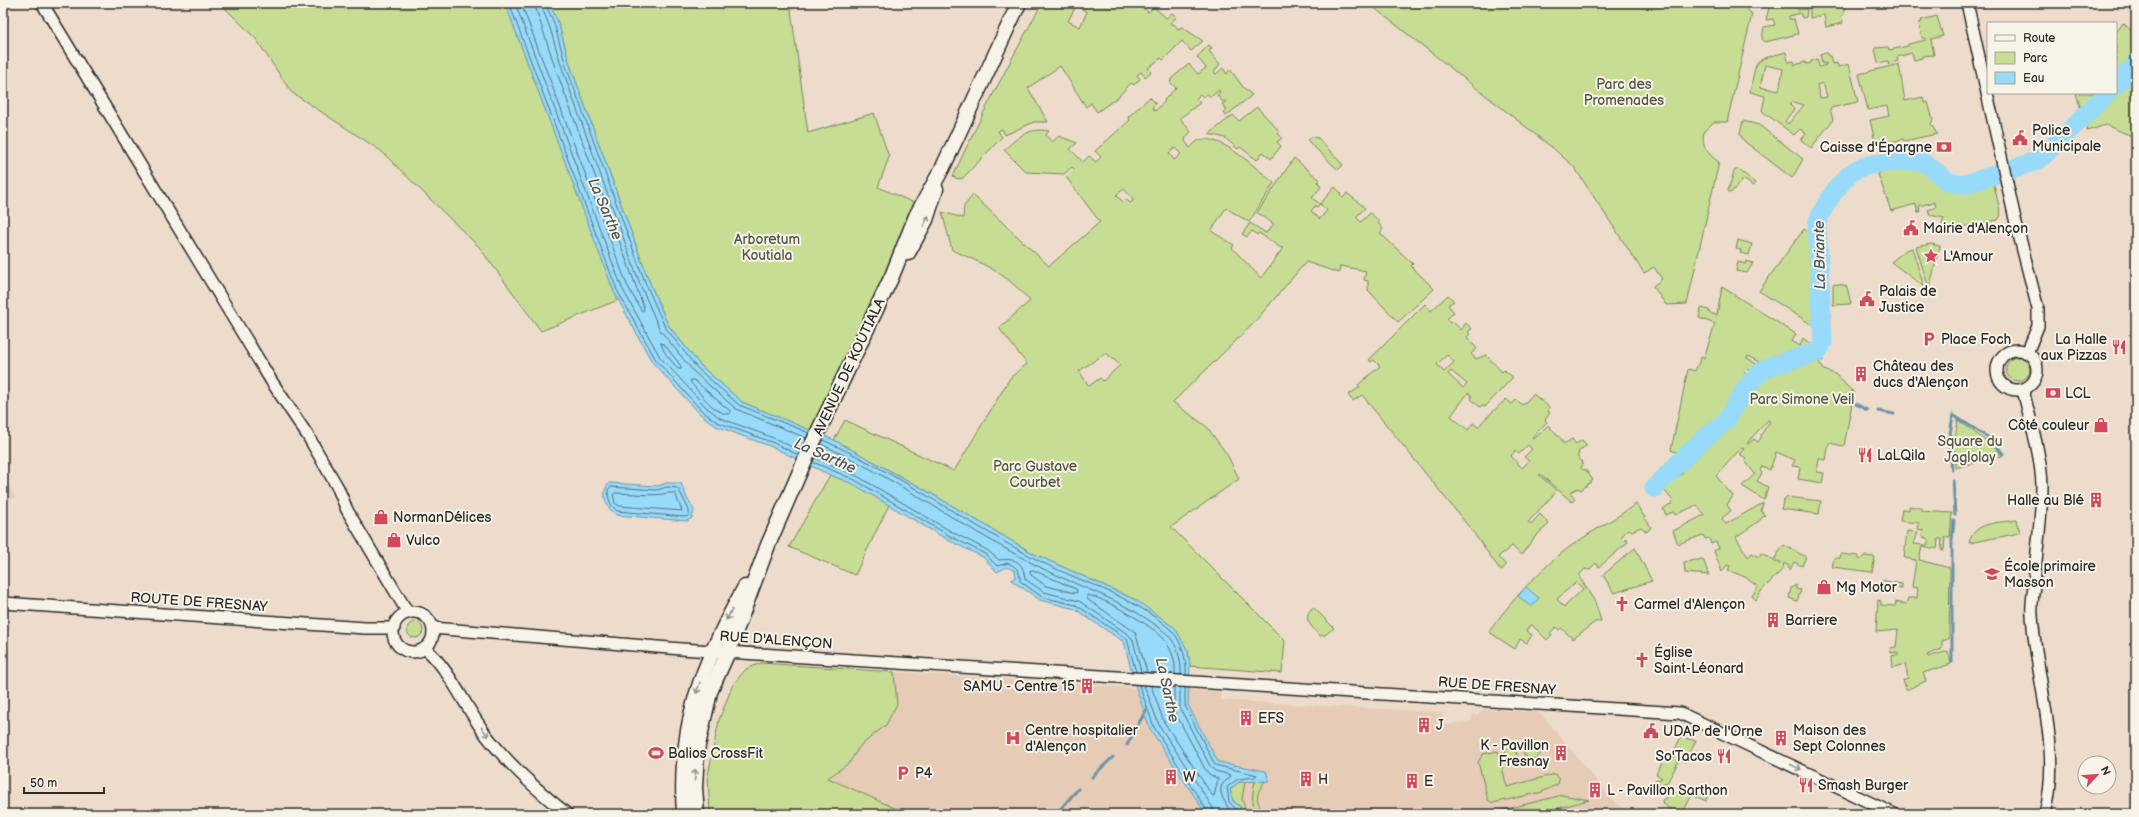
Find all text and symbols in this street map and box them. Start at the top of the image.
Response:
legend [1987,22,2117,94]
text: Route [2023,31,2055,46]
text: Parc [2023,51,2047,66]
text: Eau [2023,71,2044,86]
park label: Parc des Promenades [1584,76,1664,109]
place label: Police Municipale [2032,122,2101,155]
public building icon: Police Municipale [2011,129,2029,147]
place label: Caisse d'Épargne [1820,138,1932,156]
bank icon: Caisse d'Épargne [1935,138,1953,156]
water label: La Sarthe [583,175,627,243]
one-way arrow [923,215,930,227]
public building icon: Mairie d'Alençon [1902,219,1920,237]
water label: La Briante [1810,220,1830,290]
place label: Mairie d'Alençon [1923,220,2028,237]
park label: Arboretum Koutiala [734,231,800,264]
place icon: L'Amour [1922,247,1940,265]
place label: L'Amour [1943,248,1994,265]
place label: Palais de Justice [1879,283,1936,316]
public building icon: Palais de Justice [1858,290,1876,308]
street label: AVENUE DE KOUTIALA [810,295,889,439]
parking icon: Place Foch [1920,330,1938,348]
place label: Place Foch [1941,331,2012,348]
place label: La Halle aux Pizzas [2041,331,2107,364]
restaurant icon: La Halle aux Pizzas [2110,338,2128,356]
place label: Château des ducs d'Alençon [1873,358,1968,391]
building icon: Château des ducs d'Alençon [1852,365,1870,383]
bank icon: LCL [2044,384,2062,402]
place label: LCL [2065,385,2091,402]
park label: Parc Simone Veil [1750,391,1855,408]
shop icon: Côté couleur [2092,416,2110,434]
place label: Côté couleur [2008,417,2090,434]
park label: Square du Jaglolay [1937,433,2003,466]
water label: La Sarthe [791,434,859,478]
restaurant icon: LaLQila [1856,446,1874,464]
place label: LaLQila [1877,447,1925,464]
park label: Parc Gustave Courbet [993,458,1077,491]
building icon: Halle au Blé [2087,491,2105,509]
place label: Halle au Blé [2007,492,2085,509]
shop icon: NormanDélices [372,508,390,526]
place label: NormanDélices [393,509,492,526]
shop icon: Vulco [385,531,403,549]
place label: Vulco [406,532,440,549]
place label: École primaire Masson [2004,557,2096,591]
school or university icon: École primaire Masson [1983,565,2001,583]
shop icon: Mg Motor [1815,578,1833,596]
place label: Mg Motor [1836,579,1898,596]
street label: ROUTE DE FRESNAY [130,589,269,615]
church icon: Carmel d'Alençon [1613,595,1631,613]
place label: Carmel d'Alençon [1634,596,1745,613]
one-way arrow [725,609,732,621]
building icon: Barriere [1764,611,1782,629]
place label: Barriere [1785,612,1837,629]
street label: RUE D'ALENÇON [719,628,833,652]
place label: Église Saint-Léonard [1654,643,1744,677]
church icon: Église Saint-Léonard [1633,651,1651,669]
water label: La Sarthe [1151,656,1183,724]
street label: RUE DE FRESNAY [1437,673,1557,699]
building icon: SAMU - Centre 15 [1078,677,1096,695]
place label: SAMU - Centre 15 [963,678,1075,695]
one-way arrow [694,681,701,694]
building icon: EFS [1237,709,1255,727]
place label: EFS [1258,710,1284,727]
building icon: J [1415,716,1433,734]
place label: J [1436,717,1444,734]
place label: Centre hospitalier d'Alençon [1025,722,1139,755]
public building icon: UDAP de l'Orne [1642,722,1660,740]
place label: Maison des Sept Colonnes [1793,722,1886,755]
place label: UDAP de l'Orne [1663,723,1762,740]
one-way arrow [481,727,489,738]
hospital icon: Centre hospitalier d'Alençon [1004,729,1022,747]
building icon: Maison des Sept Colonnes [1772,729,1790,747]
place label: K - Pavillon Fresnay [1480,737,1550,770]
sports icon: Balios CrossFit [647,744,665,762]
building icon: K - Pavillon Fresnay [1552,744,1570,762]
place label: Balios CrossFit [668,745,764,762]
restaurant icon: So'Tacos [1715,747,1733,765]
place label: So'Tacos [1655,748,1712,765]
north arrow [2077,755,2117,795]
parking icon: P4 [894,764,912,782]
one-way arrow [1789,764,1801,771]
text: N [2098,764,2113,777]
place label: P4 [915,765,933,782]
building icon: W [1162,768,1180,786]
scale bar [24,769,104,795]
one-way arrow [692,769,699,782]
place label: W [1183,769,1196,786]
building icon: H [1297,770,1315,788]
place label: H [1318,771,1328,788]
building icon: E [1403,772,1421,790]
place label: E [1424,773,1433,790]
text: 50 m [30,776,57,791]
restaurant icon: Smash Burger [1797,776,1815,794]
place label: Smash Burger [1818,777,1909,794]
building icon: L - Pavillon Sarthon [1586,781,1604,799]
place label: L - Pavillon Sarthon [1607,782,1728,799]

